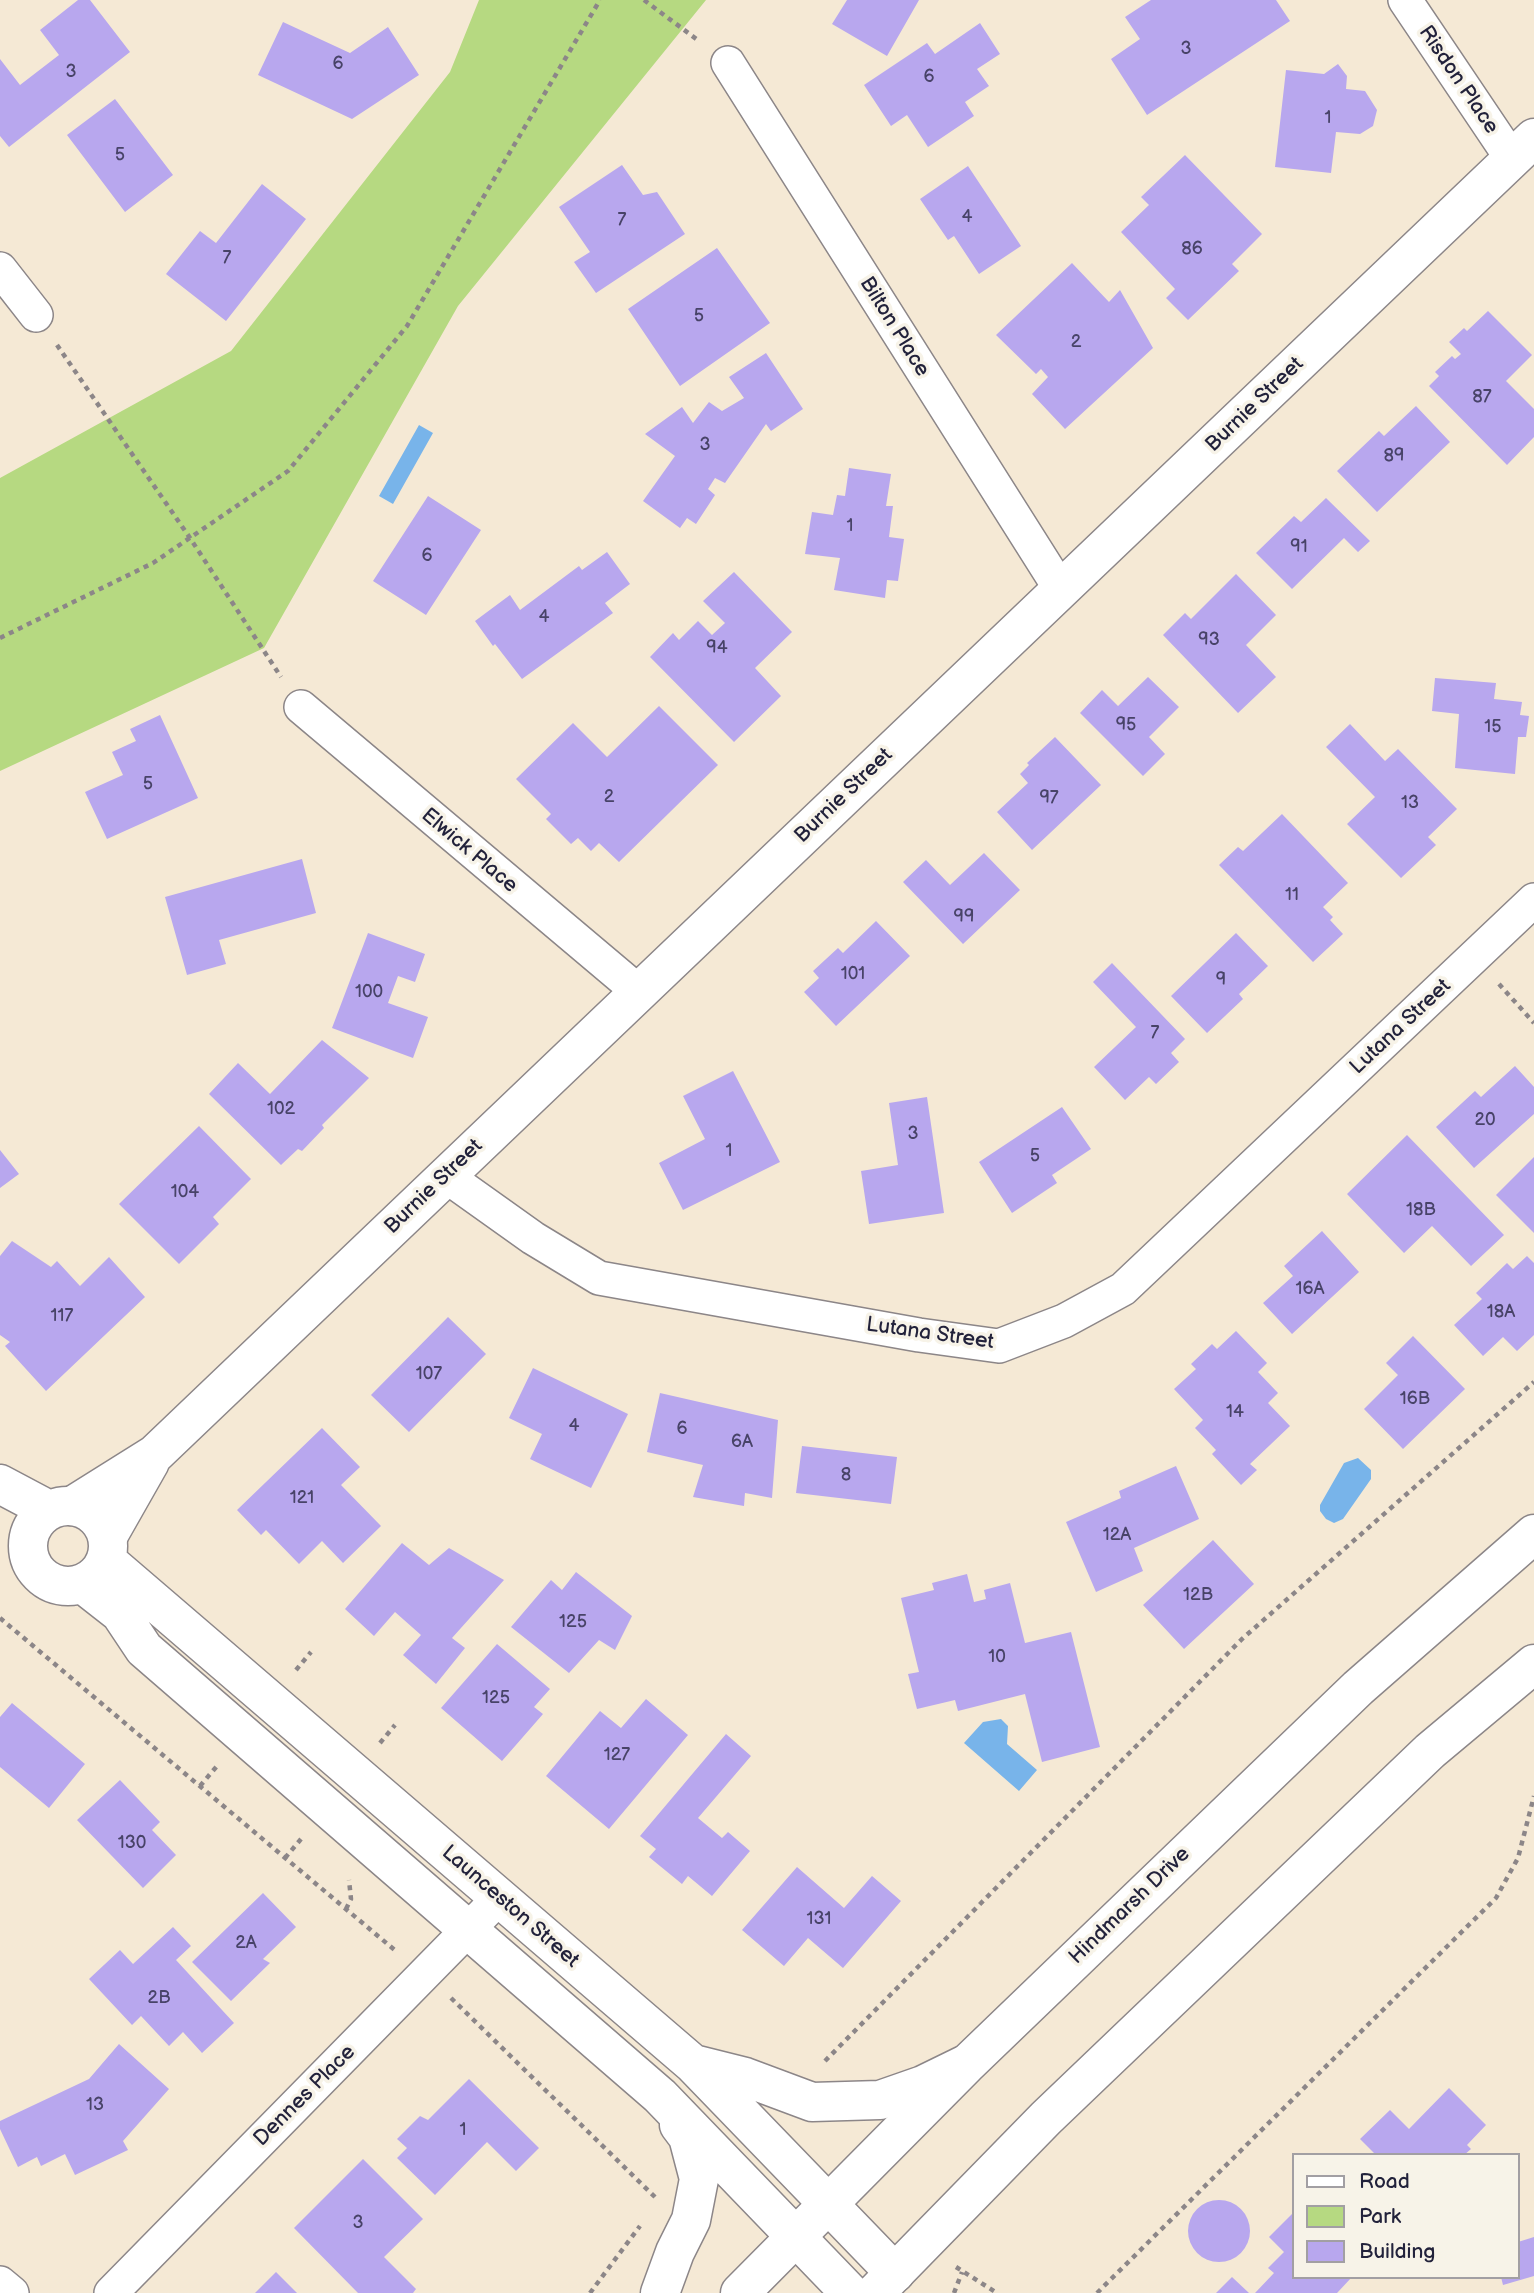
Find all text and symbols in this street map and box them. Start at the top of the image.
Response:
street label: Risdon Place [1413,21,1503,139]
house number: 3 [1180,38,1192,60]
house number: 6 [333,53,343,75]
house number: 3 [65,61,77,83]
house number: 6 [924,66,934,88]
house number: 1 [1325,107,1331,129]
house number: 5 [115,144,125,166]
house number: 4 [962,206,972,228]
house number: 7 [618,209,626,231]
house number: 86 [1181,238,1203,260]
house number: 7 [223,247,231,269]
street label: Bilton Place [854,273,934,381]
house number: 5 [694,305,704,327]
house number: 2 [1071,331,1081,353]
street label: Burnie Street [1201,352,1309,458]
house number: 87 [1472,386,1492,408]
house number: 3 [699,434,711,456]
house number: 89 [1384,445,1404,467]
house number: 1 [847,515,853,537]
house number: 91 [1290,536,1308,558]
house number: 6 [422,545,432,567]
house number: 4 [539,606,549,628]
house number: 93 [1198,629,1220,651]
house number: 94 [706,637,728,659]
house number: 95 [1116,714,1136,736]
house number: 15 [1484,716,1502,738]
street label: Burnie Street [790,743,898,849]
house number: 5 [143,773,153,795]
house number: 2 [604,786,614,808]
house number: 97 [1039,787,1059,809]
house number: 13 [1401,792,1419,814]
street label: Elwick Place [416,803,522,899]
house number: 11 [1285,884,1299,906]
house number: 99 [954,906,974,928]
house number: 101 [841,963,865,985]
house number: 9 [1216,969,1226,991]
street label: Lutana Street [1345,974,1457,1080]
house number: 100 [355,981,383,1003]
house number: 7 [1151,1022,1159,1044]
house number: 102 [267,1098,295,1120]
house number: 20 [1474,1109,1496,1131]
house number: 3 [907,1123,919,1145]
street label: Burnie Street [380,1134,488,1240]
house number: 1 [726,1140,732,1162]
house number: 5 [1030,1145,1040,1167]
house number: 104 [171,1181,199,1203]
house number: 18B [1406,1199,1436,1221]
house number: 16A [1296,1278,1324,1300]
house number: 18A [1487,1301,1515,1323]
house number: 117 [51,1305,73,1327]
street label: Lutana Street [865,1313,995,1355]
house number: 107 [416,1363,442,1385]
house number: 16B [1400,1388,1430,1410]
house number: 14 [1226,1401,1244,1423]
house number: 4 [569,1415,579,1437]
house number: 6 [677,1418,687,1440]
house number: 6A [731,1431,753,1453]
house number: 8 [841,1464,851,1486]
house number: 121 [290,1487,314,1509]
house number: 12A [1103,1524,1131,1546]
house number: 12B [1183,1584,1213,1606]
house number: 125 [559,1611,587,1633]
house number: 10 [988,1646,1006,1668]
house number: 125 [482,1687,510,1709]
house number: 127 [604,1744,630,1766]
house number: 130 [118,1832,146,1854]
street label: Launceston Street [436,1840,584,1974]
street label: Hindmarsh Drive [1064,1842,1196,1970]
house number: 131 [806,1908,832,1930]
house number: 2A [235,1932,257,1954]
house number: 2B [148,1987,170,2009]
street label: Dennes Place [249,2040,361,2152]
house number: 13 [86,2094,104,2116]
house number: 1 [460,2119,466,2141]
legend [1292,2153,1520,2279]
text: Road [1359,2169,1410,2194]
text: Park [1359,2204,1401,2229]
house number: 3 [352,2212,364,2234]
text: Building [1359,2239,1435,2264]

